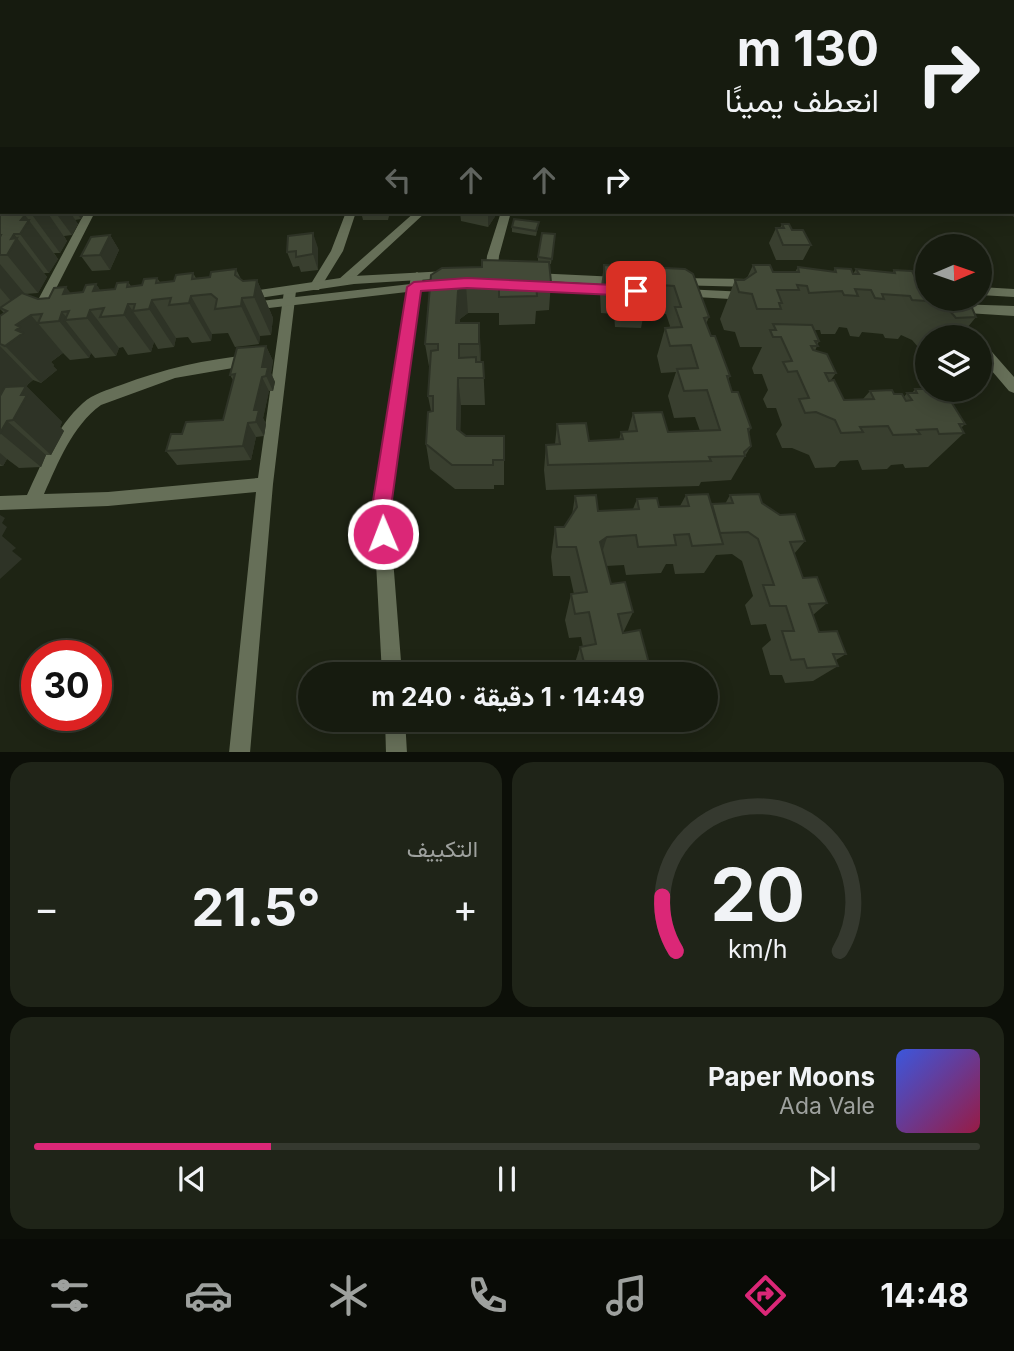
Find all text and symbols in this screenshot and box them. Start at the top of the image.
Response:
text: 130 m [737,19,879,78]
icon: right [903,28,994,119]
text: انعطف يمينًا [725,81,879,120]
icon: left [379,161,417,199]
icon: ahead [452,161,490,199]
icon: ahead [525,161,563,199]
icon: right [598,161,636,199]
north arrow [915,234,992,312]
map controls [915,234,992,402]
pin [606,261,666,321]
icon: arrive [617,272,655,310]
button: layers [915,325,992,402]
position arrow [346,497,420,571]
speed limit sign: 30 [21,640,112,731]
text: 14:49 · 1 دقيقة · 240 m [371,681,645,712]
text: التكييف [407,835,478,863]
text: 20 [711,850,805,939]
text: 21.5° [191,876,321,939]
text: − [34,885,59,931]
text: + [453,885,478,931]
text: km/h [728,933,788,963]
text: Paper Moons [708,1061,875,1092]
text: Ada Vale [779,1092,875,1120]
icon: previous [173,1160,211,1198]
icon: pause [488,1160,526,1198]
icon: next [803,1160,841,1198]
icon: filters [45,1271,94,1320]
icon: car [184,1271,233,1320]
icon: climate [324,1271,373,1320]
icon: phone [463,1271,512,1320]
icon: music [602,1271,651,1320]
icon: directions [741,1271,790,1320]
text: 14:48 [880,1276,969,1315]

